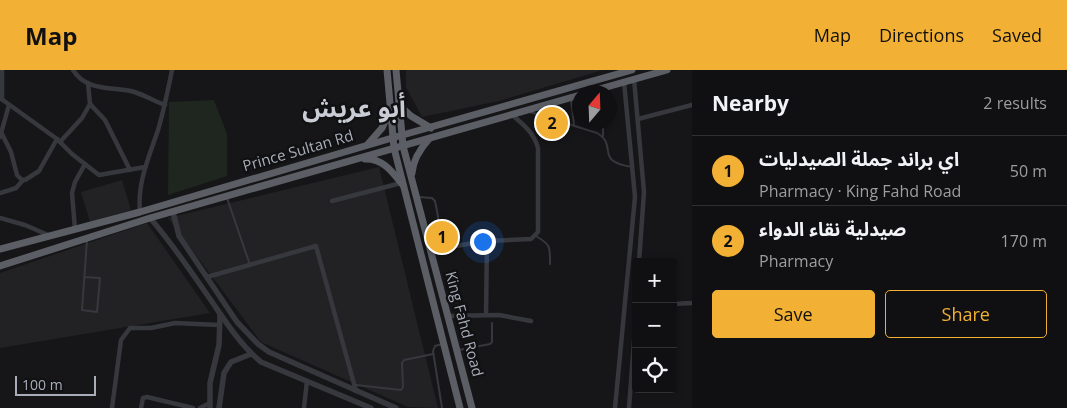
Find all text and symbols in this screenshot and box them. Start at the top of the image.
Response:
text: Map [25,19,77,52]
text: Map [814,23,851,47]
text: Directions [879,23,964,47]
text: Saved [992,23,1042,47]
north arrow [572,85,617,130]
text: Nearby [712,89,789,117]
district label: أبو عريش [302,90,406,124]
text: 2 results [983,92,1047,114]
pin: 2 [536,104,568,142]
street label: Prince Sultan Rd [240,125,355,175]
text: اي براند جملة الصيدليات [759,146,959,172]
text: 1 [723,160,733,182]
text: 50 m [1010,160,1047,182]
text: Pharmacy · King Fahd Road [759,180,961,202]
text: صيدلية نقاء الدواء [759,216,906,242]
pin: 1 [426,218,458,256]
your location [470,229,496,255]
text: 2 [723,230,733,252]
text: 170 m [1001,230,1047,252]
text: Pharmacy [759,250,833,272]
map controls [632,258,677,393]
button: + [632,258,677,303]
street label: King Fahd Road [441,269,489,379]
button: Save [712,290,875,338]
button: Share [885,290,1047,338]
button: − [632,303,677,348]
button: locate [632,348,677,393]
scale bar [15,373,96,396]
text: 100 m [22,375,63,394]

